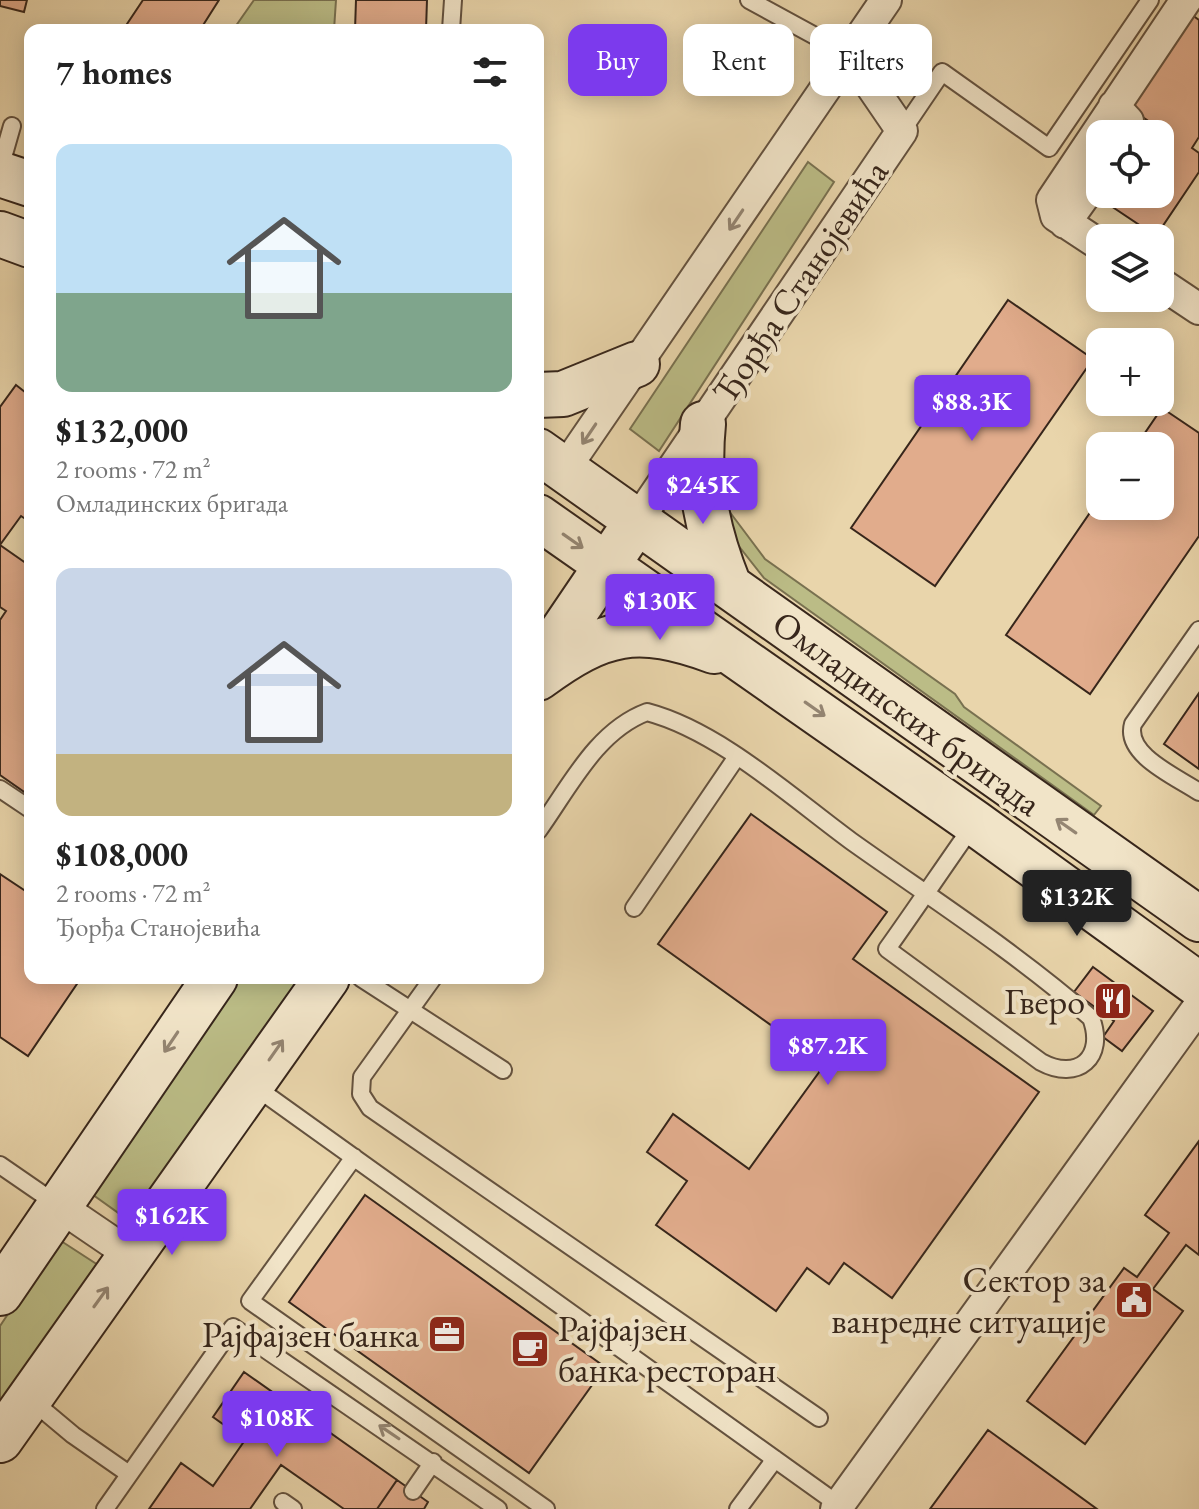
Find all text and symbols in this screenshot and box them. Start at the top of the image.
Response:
chip: Buy [568,24,667,96]
chip: Rent [683,24,794,96]
chip: Filters [810,24,932,96]
text: 7 homes [56,50,172,94]
icon: filters [468,50,512,94]
map controls [1086,120,1174,520]
button: locate [1086,120,1174,208]
street label: Ђорђа Станојевића [701,150,899,411]
icon: home [212,196,356,340]
one-way arrow [728,208,744,231]
button: layers [1086,224,1174,312]
button: + [1086,328,1174,416]
pin: $88.3K [907,375,1037,443]
text: $88.3K [932,384,1012,418]
text: $132,000 [56,408,188,452]
one-way arrow [581,423,597,445]
button: − [1086,432,1174,520]
text: 2 rooms · 72 m² [56,452,211,486]
pin: $245K [647,458,759,526]
text: $245K [666,467,740,501]
text: Омладинских бригада [56,486,288,520]
one-way arrow [561,533,583,549]
pin: $130K [604,574,716,642]
text: $130K [623,583,697,617]
street label: Омладинских бригада [763,600,1051,827]
icon: home [212,620,356,764]
one-way arrow [803,701,825,717]
one-way arrow [1056,818,1078,834]
text: $108,000 [56,832,188,876]
pin: $132K [1021,870,1133,938]
text: 2 rooms · 72 m² [56,876,211,910]
text: $132K [1040,879,1114,913]
text: Ђорђа Станојевића [56,910,260,944]
place label: Гверо [1004,978,1085,1025]
restaurant icon: Гверо [1092,980,1134,1022]
pin: $87.2K [763,1019,893,1087]
text: $87.2K [788,1028,868,1062]
one-way arrow [163,1031,179,1053]
one-way arrow [268,1039,285,1061]
pin: $162K [116,1189,228,1257]
text: $162K [135,1198,209,1232]
place label: Сектор за ванредне ситуације [831,1256,1107,1344]
public building icon: Сектор за ванредне ситуације [1113,1279,1155,1321]
one-way arrow [93,1286,109,1308]
place label: Рајфајзен банка ресторан [558,1305,776,1393]
place label: Рајфајзен банка [202,1311,420,1358]
office icon: Рајфајзен банка [426,1313,468,1355]
cafe icon: Рајфајзен банка ресторан [509,1328,551,1370]
pin: $108K [221,1391,333,1459]
text: $108K [240,1400,314,1434]
one-way arrow [378,1424,400,1440]

